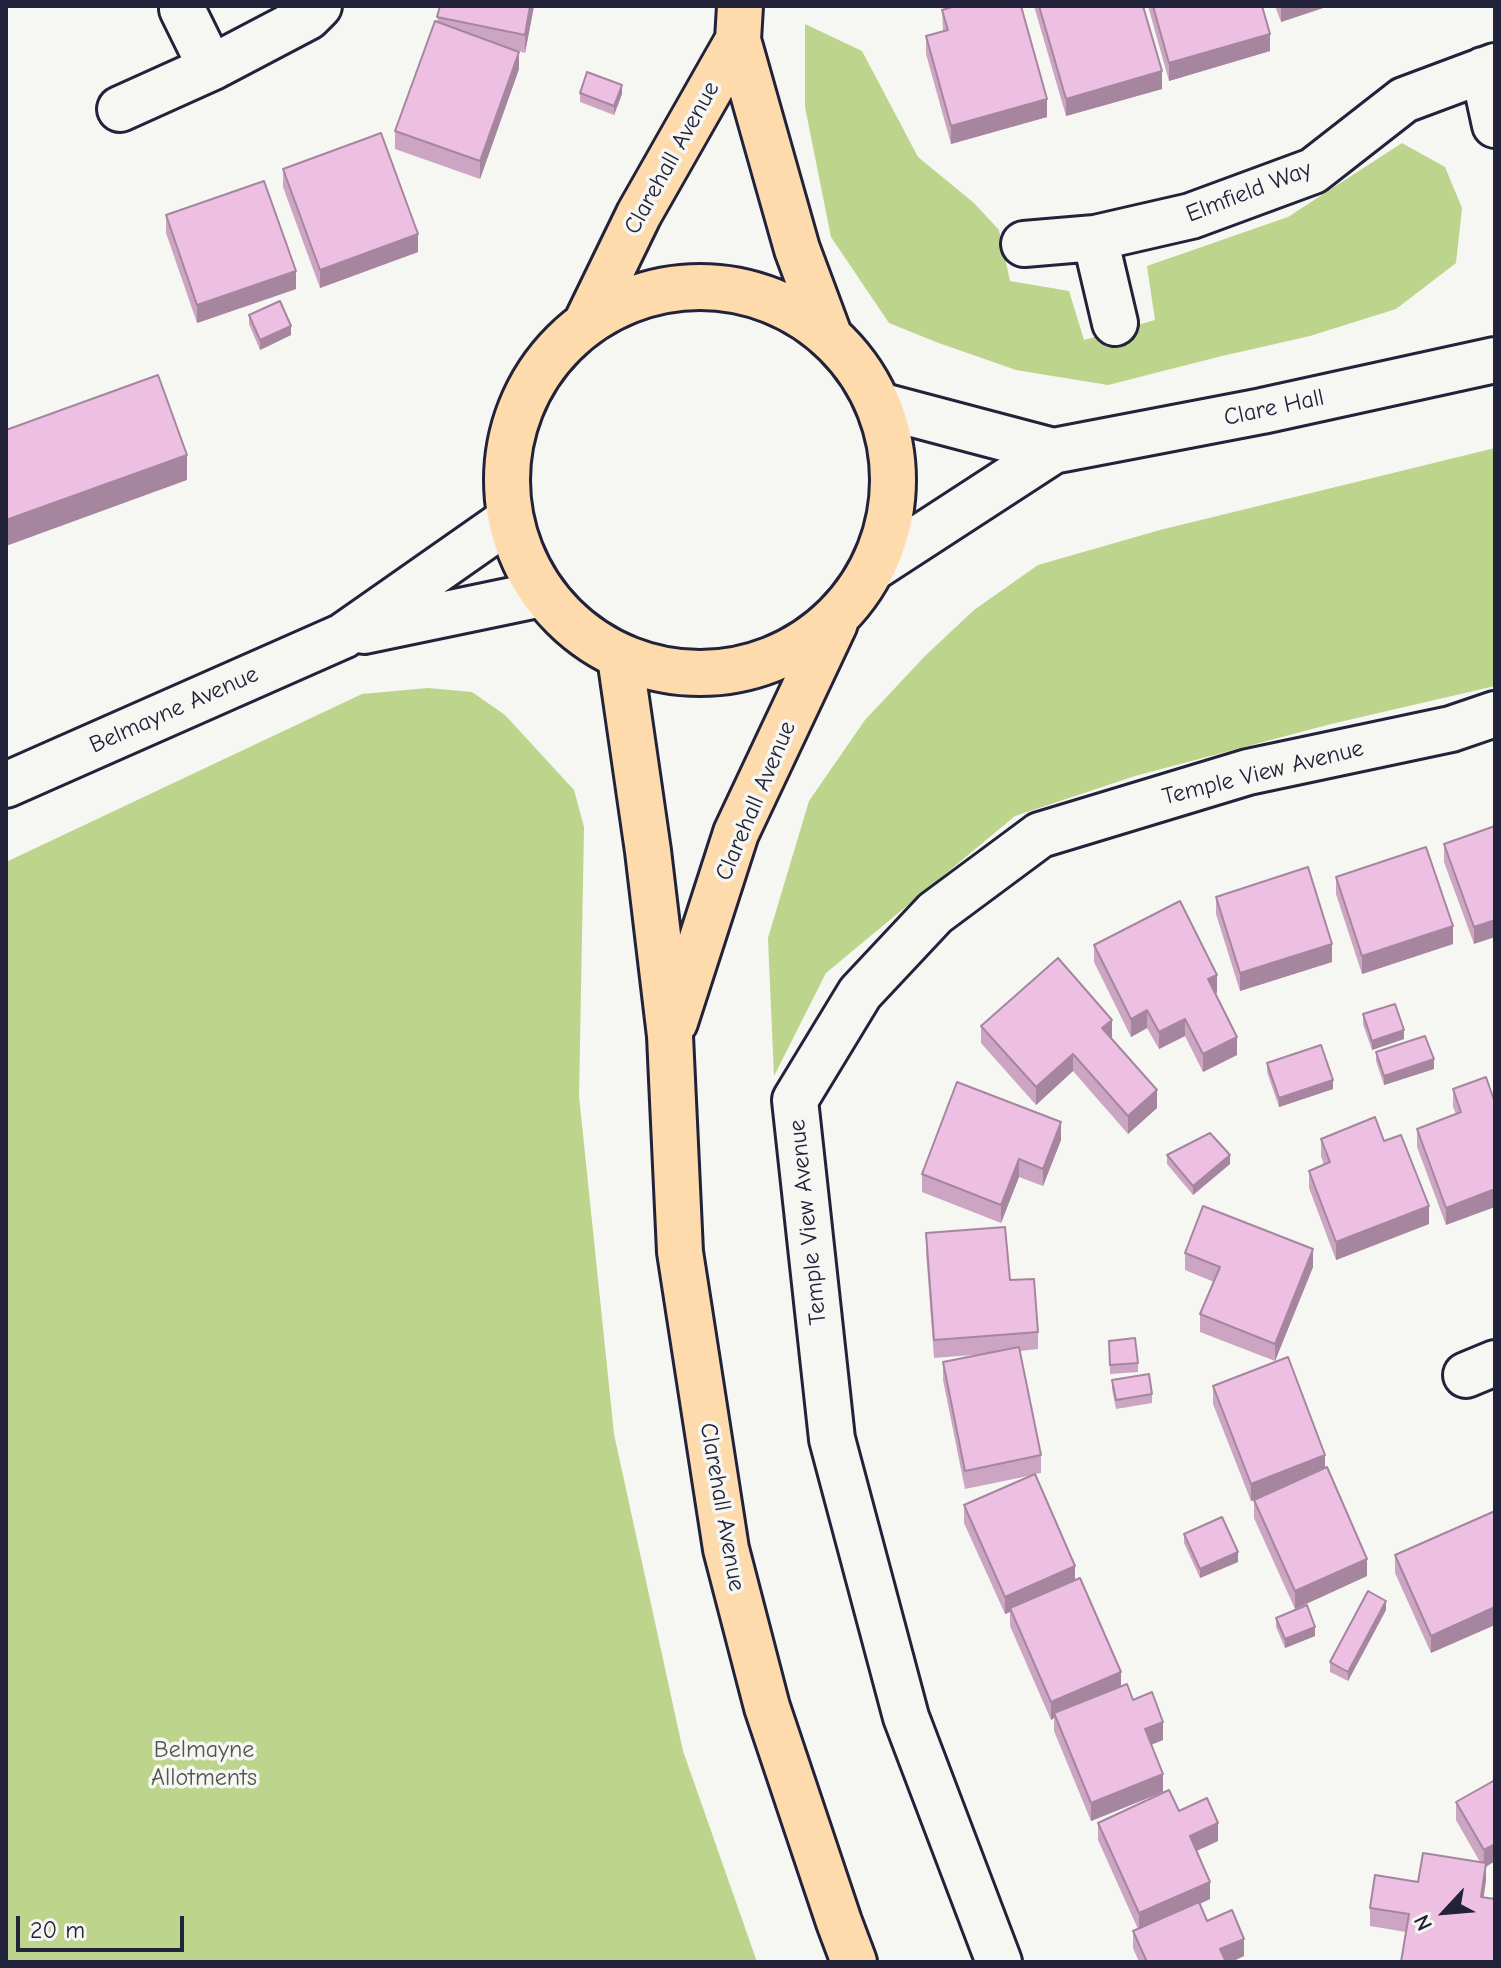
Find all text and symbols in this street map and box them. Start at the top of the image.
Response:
street label: Clarehall Avenue [618,77,726,239]
street label: Elmfield Way [1182,155,1316,229]
street label: Clare Hall [1221,383,1327,433]
street label: Belmayne Avenue [85,660,263,760]
street label: Clarehall Avenue [709,717,803,885]
street label: Temple View Avenue [1159,734,1367,812]
street label: Temple View Avenue [783,1118,833,1326]
street label: Clarehall Avenue [693,1421,751,1593]
park label: Belmayne Allotments [151,1736,257,1792]
north arrow [1405,1872,1485,1952]
scale bar [20,1900,188,1950]
text: N [1409,1910,1438,1935]
text: 20 m [30,1916,85,1944]

